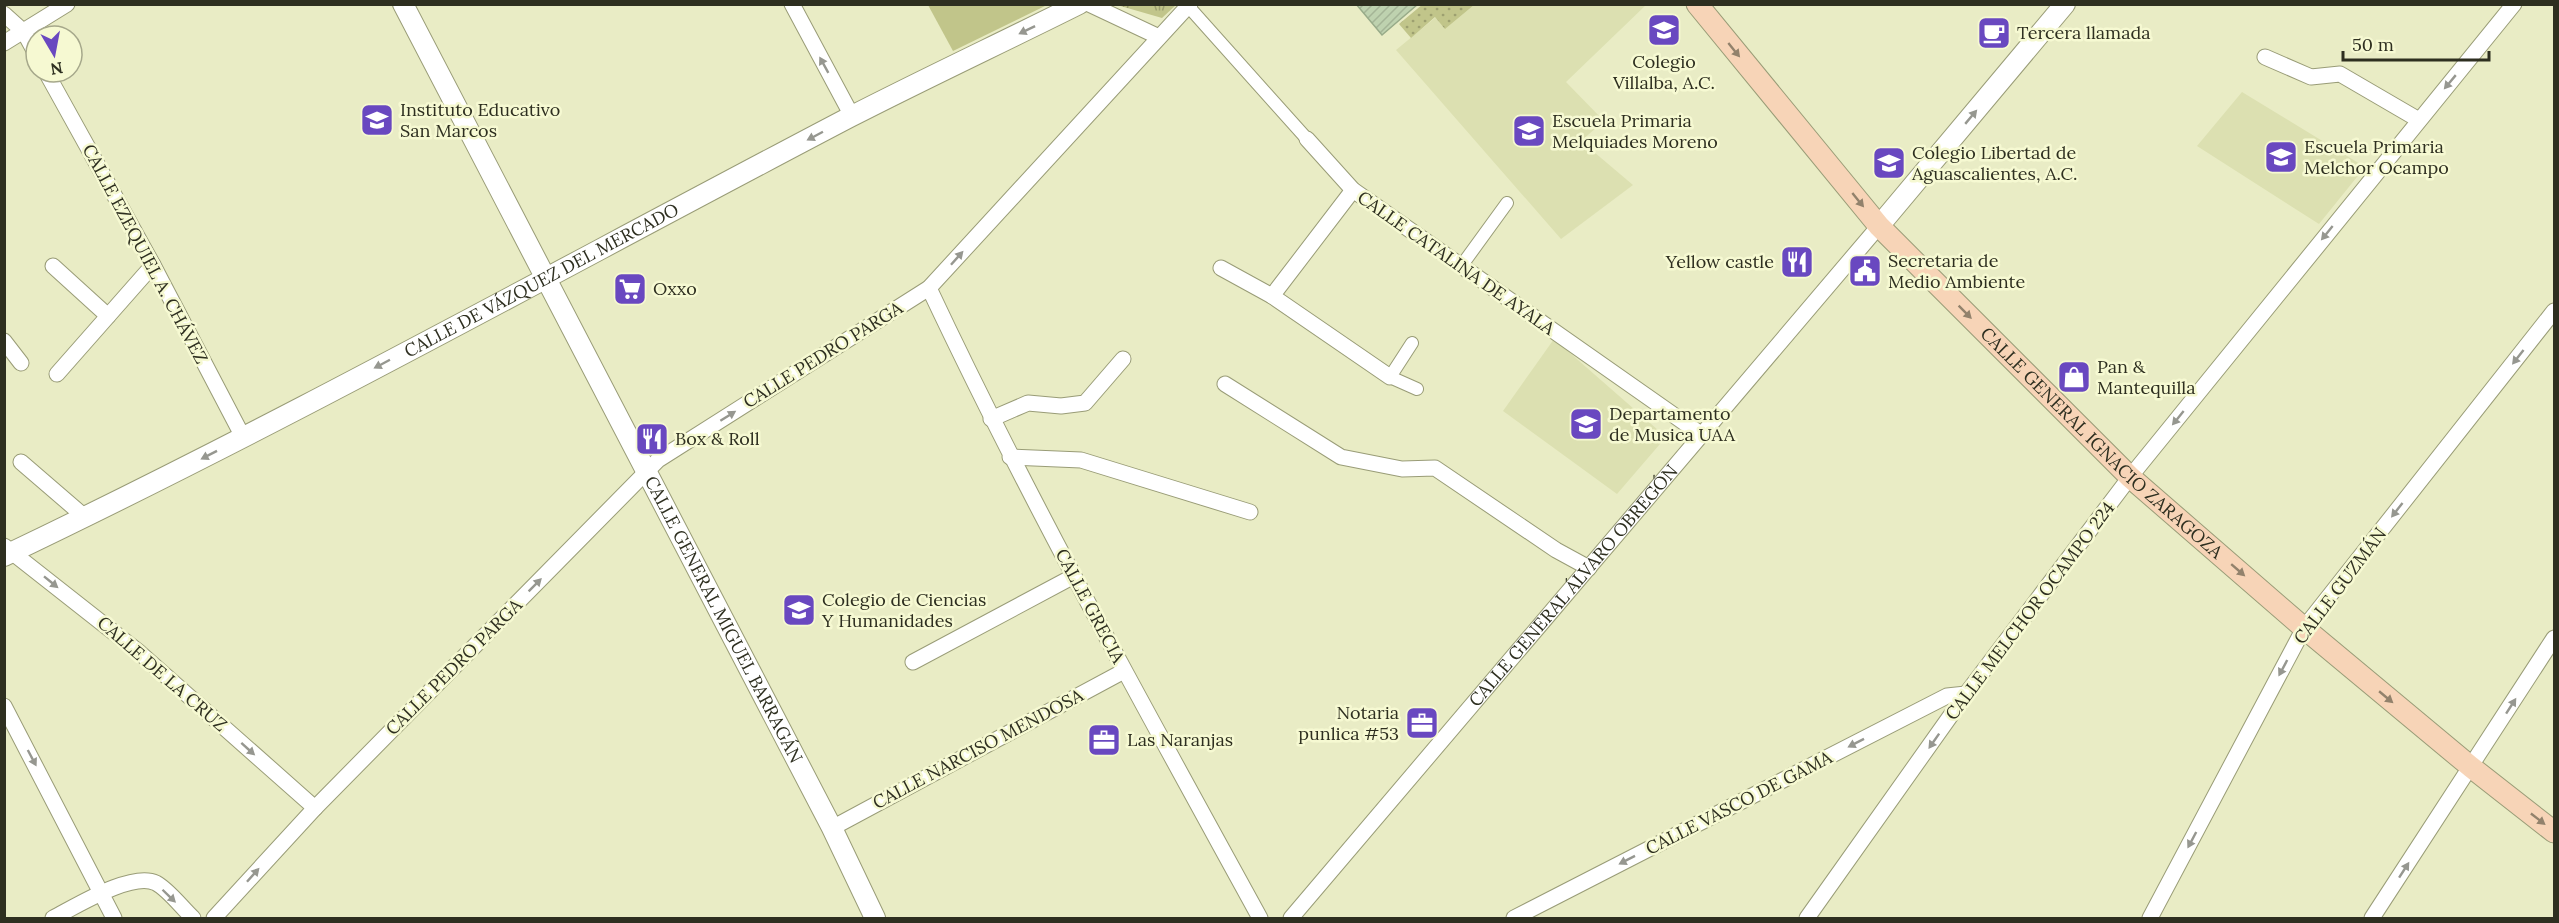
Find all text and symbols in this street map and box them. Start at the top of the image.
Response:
school or university icon: Colegio Villalba, A.C. [1646,12,1682,48]
cafe icon: Tercera llamada [1976,15,2012,51]
place label: Tercera llamada [2017,21,2151,44]
north arrow [24,24,84,84]
scale bar [2343,24,2488,62]
one-way arrow [1018,26,1035,35]
text: 50 m [2352,33,2394,56]
one-way arrow [1728,42,1741,58]
place label: Colegio Villalba, A.C. [1612,50,1715,94]
one-way arrow [819,56,829,73]
text: N [49,58,64,80]
one-way arrow [2444,74,2457,89]
place label: Instituto Educativo San Marcos [400,98,560,142]
school or university icon: Instituto Educativo San Marcos [359,102,395,138]
place label: Escuela Primaria Melquiades Moreno [1552,109,1718,153]
one-way arrow [1964,109,1977,125]
school or university icon: Escuela Primaria Melquiades Moreno [1511,113,1547,149]
one-way arrow [806,131,823,141]
place label: Escuela Primaria Melchor Ocampo [2304,135,2449,179]
school or university icon: Escuela Primaria Melchor Ocampo [2263,139,2299,175]
street label: CALLE EZEQUIEL A. CHÁVEZ [78,140,213,368]
place label: Colegio Libertad de Aguascalientes, A.C. [1911,141,2078,185]
school or university icon: Colegio Libertad de Aguascalientes, A.C. [1871,145,1907,181]
street label: CALLE CATALINA DE AYALA [1353,185,1560,340]
one-way arrow [1851,193,1864,208]
street label: CALLE DE VÁZQUEZ DEL MERCADO [400,198,682,362]
one-way arrow [2321,225,2334,240]
restaurant icon: Yellow castle [1779,244,1815,280]
place label: Secretaria de Medio Ambiente [1888,249,2026,293]
place label: Yellow castle [1665,250,1774,273]
one-way arrow [950,251,963,266]
public building icon: Secretaria de Medio Ambiente [1847,253,1883,289]
supermarket icon: Oxxo [612,271,648,307]
place label: Oxxo [653,277,697,300]
street label: CALLE PEDRO PARGA [739,296,907,413]
one-way arrow [1958,305,1972,319]
street label: CALLE GENERAL IGNACIO ZARAGOZA [1976,322,2228,564]
one-way arrow [2512,349,2525,365]
place label: Pan & Mantequilla [2097,355,2195,399]
one-way arrow [373,359,390,369]
shop icon: Pan & Mantequilla [2056,359,2092,395]
place label: Departamento de Musica UAA [1609,402,1736,446]
school or university icon: Departamento de Musica UAA [1568,406,1604,442]
one-way arrow [720,410,736,421]
one-way arrow [2172,410,2185,425]
restaurant icon: Box & Roll [634,421,670,457]
place label: Box & Roll [675,427,760,450]
one-way arrow [201,450,218,459]
street label: CALLE GENERAL ÁLVARO OBREGÓN [1464,460,1682,711]
street label: CALLE GENERAL MIGUEL BARRAGÁN [640,472,808,767]
street label: CALLE MELCHOR OCAMPO 224 [1940,497,2120,725]
one-way arrow [2392,503,2404,518]
street label: CALLE GUZMÁN [2288,523,2391,649]
street label: CALLE GRECIA [1051,545,1131,668]
one-way arrow [2230,564,2246,577]
one-way arrow [43,575,59,588]
one-way arrow [528,578,542,592]
place label: Colegio de Ciencias Y Humanidades [821,588,986,632]
school or university icon: Colegio de Ciencias Y Humanidades [781,592,817,628]
street label: CALLE PEDRO PARGA [381,593,527,740]
street label: CALLE DE LA CRUZ [93,611,232,736]
one-way arrow [2278,659,2288,676]
street label: CALLE NARCISO MENDOSA [869,683,1088,814]
one-way arrow [2378,690,2394,703]
one-way arrow [2505,698,2516,714]
place label: Notaria punlica #53 [1298,701,1399,745]
office icon: Notaria punlica #53 [1404,705,1440,741]
office icon: Las Naranjas [1086,722,1122,758]
place label: Las Naranjas [1127,728,1233,751]
one-way arrow [1928,732,1940,748]
one-way arrow [1848,738,1865,747]
one-way arrow [240,742,255,755]
street label: CALLE VASCO DE GAMA [1642,745,1837,860]
one-way arrow [26,749,36,767]
one-way arrow [2530,813,2546,826]
one-way arrow [2187,832,2197,849]
one-way arrow [1618,856,1635,865]
one-way arrow [2399,861,2410,878]
one-way arrow [246,868,260,883]
one-way arrow [162,888,176,902]

